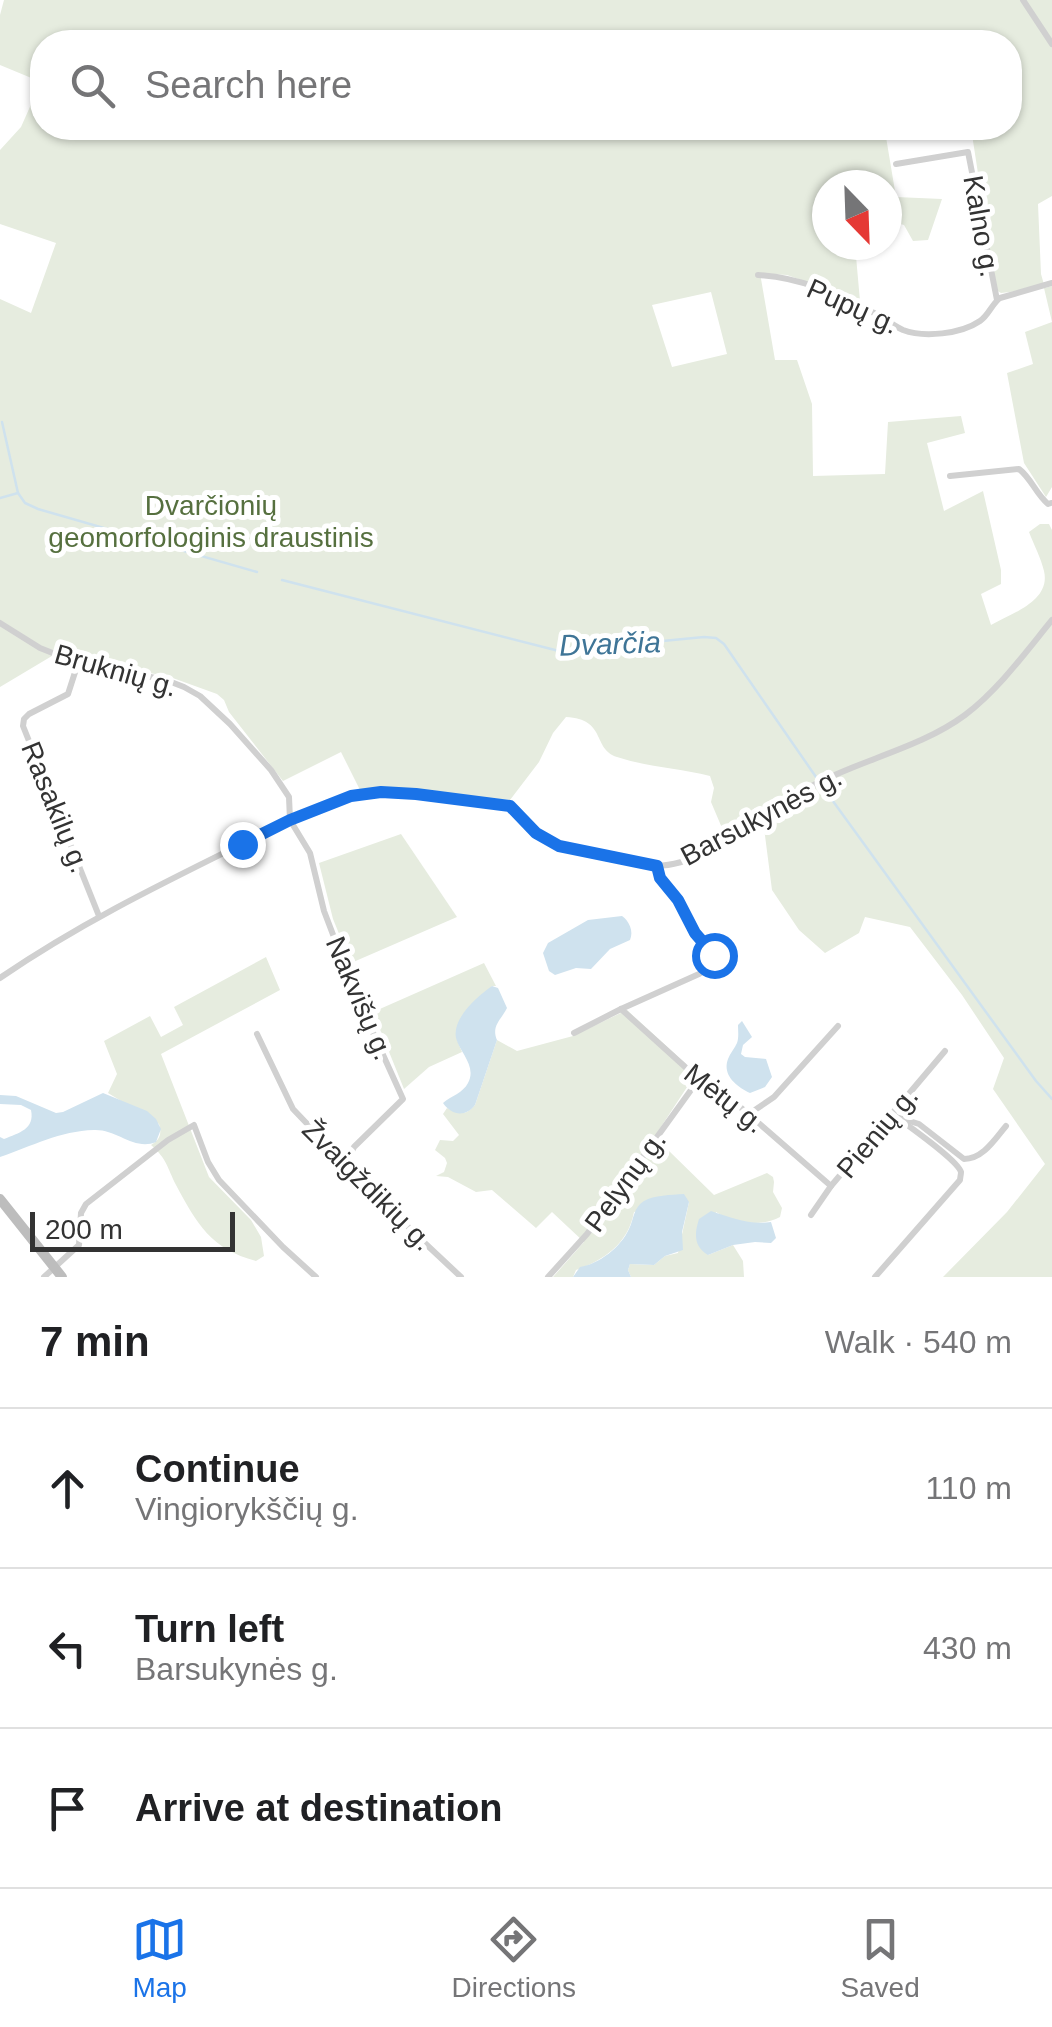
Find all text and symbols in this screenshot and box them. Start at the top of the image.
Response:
search box [30,30,1022,140]
icon: search [65,58,120,113]
text: Search here [145,64,352,106]
north arrow [812,170,902,260]
street label: Kalno g. [957,173,1006,279]
street label: Pupų g. [802,273,903,340]
park label: Dvarčionių geomorfologinis draustinis [48,490,374,553]
water label: Dvarčia [559,625,661,662]
street label: Bruknių g. [51,638,181,703]
street label: Rasakilų g. [15,737,96,877]
street label: Barsukynės g. [676,761,847,872]
route end [220,822,266,868]
street label: Nakvišų g. [320,932,399,1064]
route start [692,933,738,979]
street label: Mėtų g. [678,1057,771,1139]
street label: Pienių g. [830,1081,924,1184]
street label: Žvaigždikių g. [296,1114,439,1257]
street label: Pelynų g. [579,1125,672,1238]
scale bar [30,1207,235,1252]
text: 200 m [45,1214,123,1245]
text: 7 min [40,1318,150,1365]
text: Walk · 540 m [825,1324,1012,1360]
text: Continue [135,1448,300,1490]
icon: ahead [40,1461,95,1516]
text: 110 m [925,1470,1012,1506]
text: Vingiorykščių g. [135,1491,359,1527]
text: Turn left [135,1608,284,1650]
icon: left [40,1621,95,1676]
text: 430 m [923,1630,1012,1666]
text: Barsukynės g. [135,1651,338,1687]
icon: arrive [40,1781,95,1836]
text: Arrive at destination [135,1787,502,1829]
tab: Map [132,1912,187,2004]
tab: Directions [452,1912,576,2004]
tab: Saved [840,1912,920,2004]

